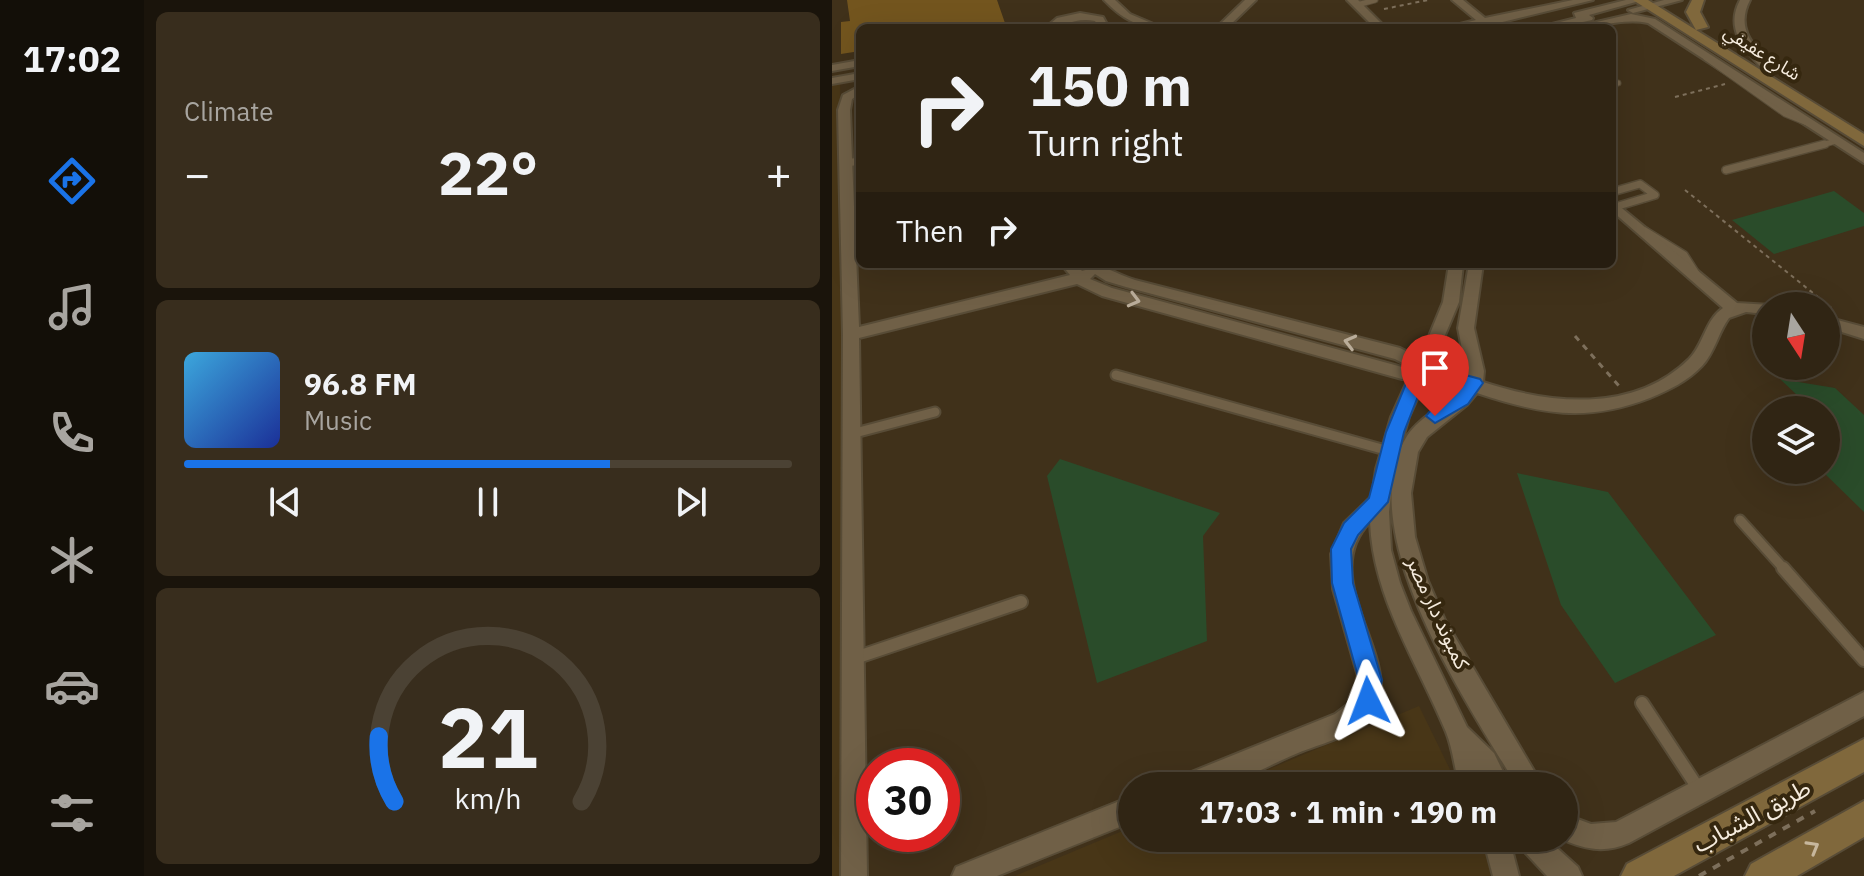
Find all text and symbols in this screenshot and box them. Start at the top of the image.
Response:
street label: شارع عفيفي [1718,20,1805,88]
text: 17:02 [23,35,121,82]
text: 150 m [1028,49,1192,121]
icon: right [896,56,1000,160]
text: Climate [184,94,274,128]
text: Turn right [1028,119,1184,166]
text: 22° [438,133,538,212]
text: − [184,145,210,202]
text: + [766,145,792,202]
icon: directions [44,153,100,209]
icon: right [980,208,1024,252]
text: Then [896,211,964,250]
icon: music [44,279,100,335]
one-way arrow [1127,290,1141,307]
north arrow [1752,292,1840,380]
map controls [1752,292,1840,484]
one-way arrow [1343,334,1357,351]
pin [1401,334,1469,416]
icon: arrive [1413,346,1457,390]
text: 96.8 FM [304,364,417,403]
button: layers [1752,396,1840,484]
text: Music [304,403,372,437]
icon: phone [44,405,100,461]
icon: previous [263,480,307,524]
icon: pause [466,480,510,524]
icon: next [669,480,713,524]
icon: climate [44,532,100,588]
street label: كمبوند دار مصر [1400,552,1476,674]
icon: car [44,658,100,714]
position arrow [1326,659,1410,743]
text: 21 [438,683,538,791]
speed limit sign: 30 [856,748,960,852]
street label: طريق الشباب [1687,771,1816,859]
text: km/h [454,780,522,817]
icon: filters [44,785,100,841]
text: 17:03 · 1 min · 190 m [1199,792,1497,831]
one-way arrow [1804,841,1819,857]

